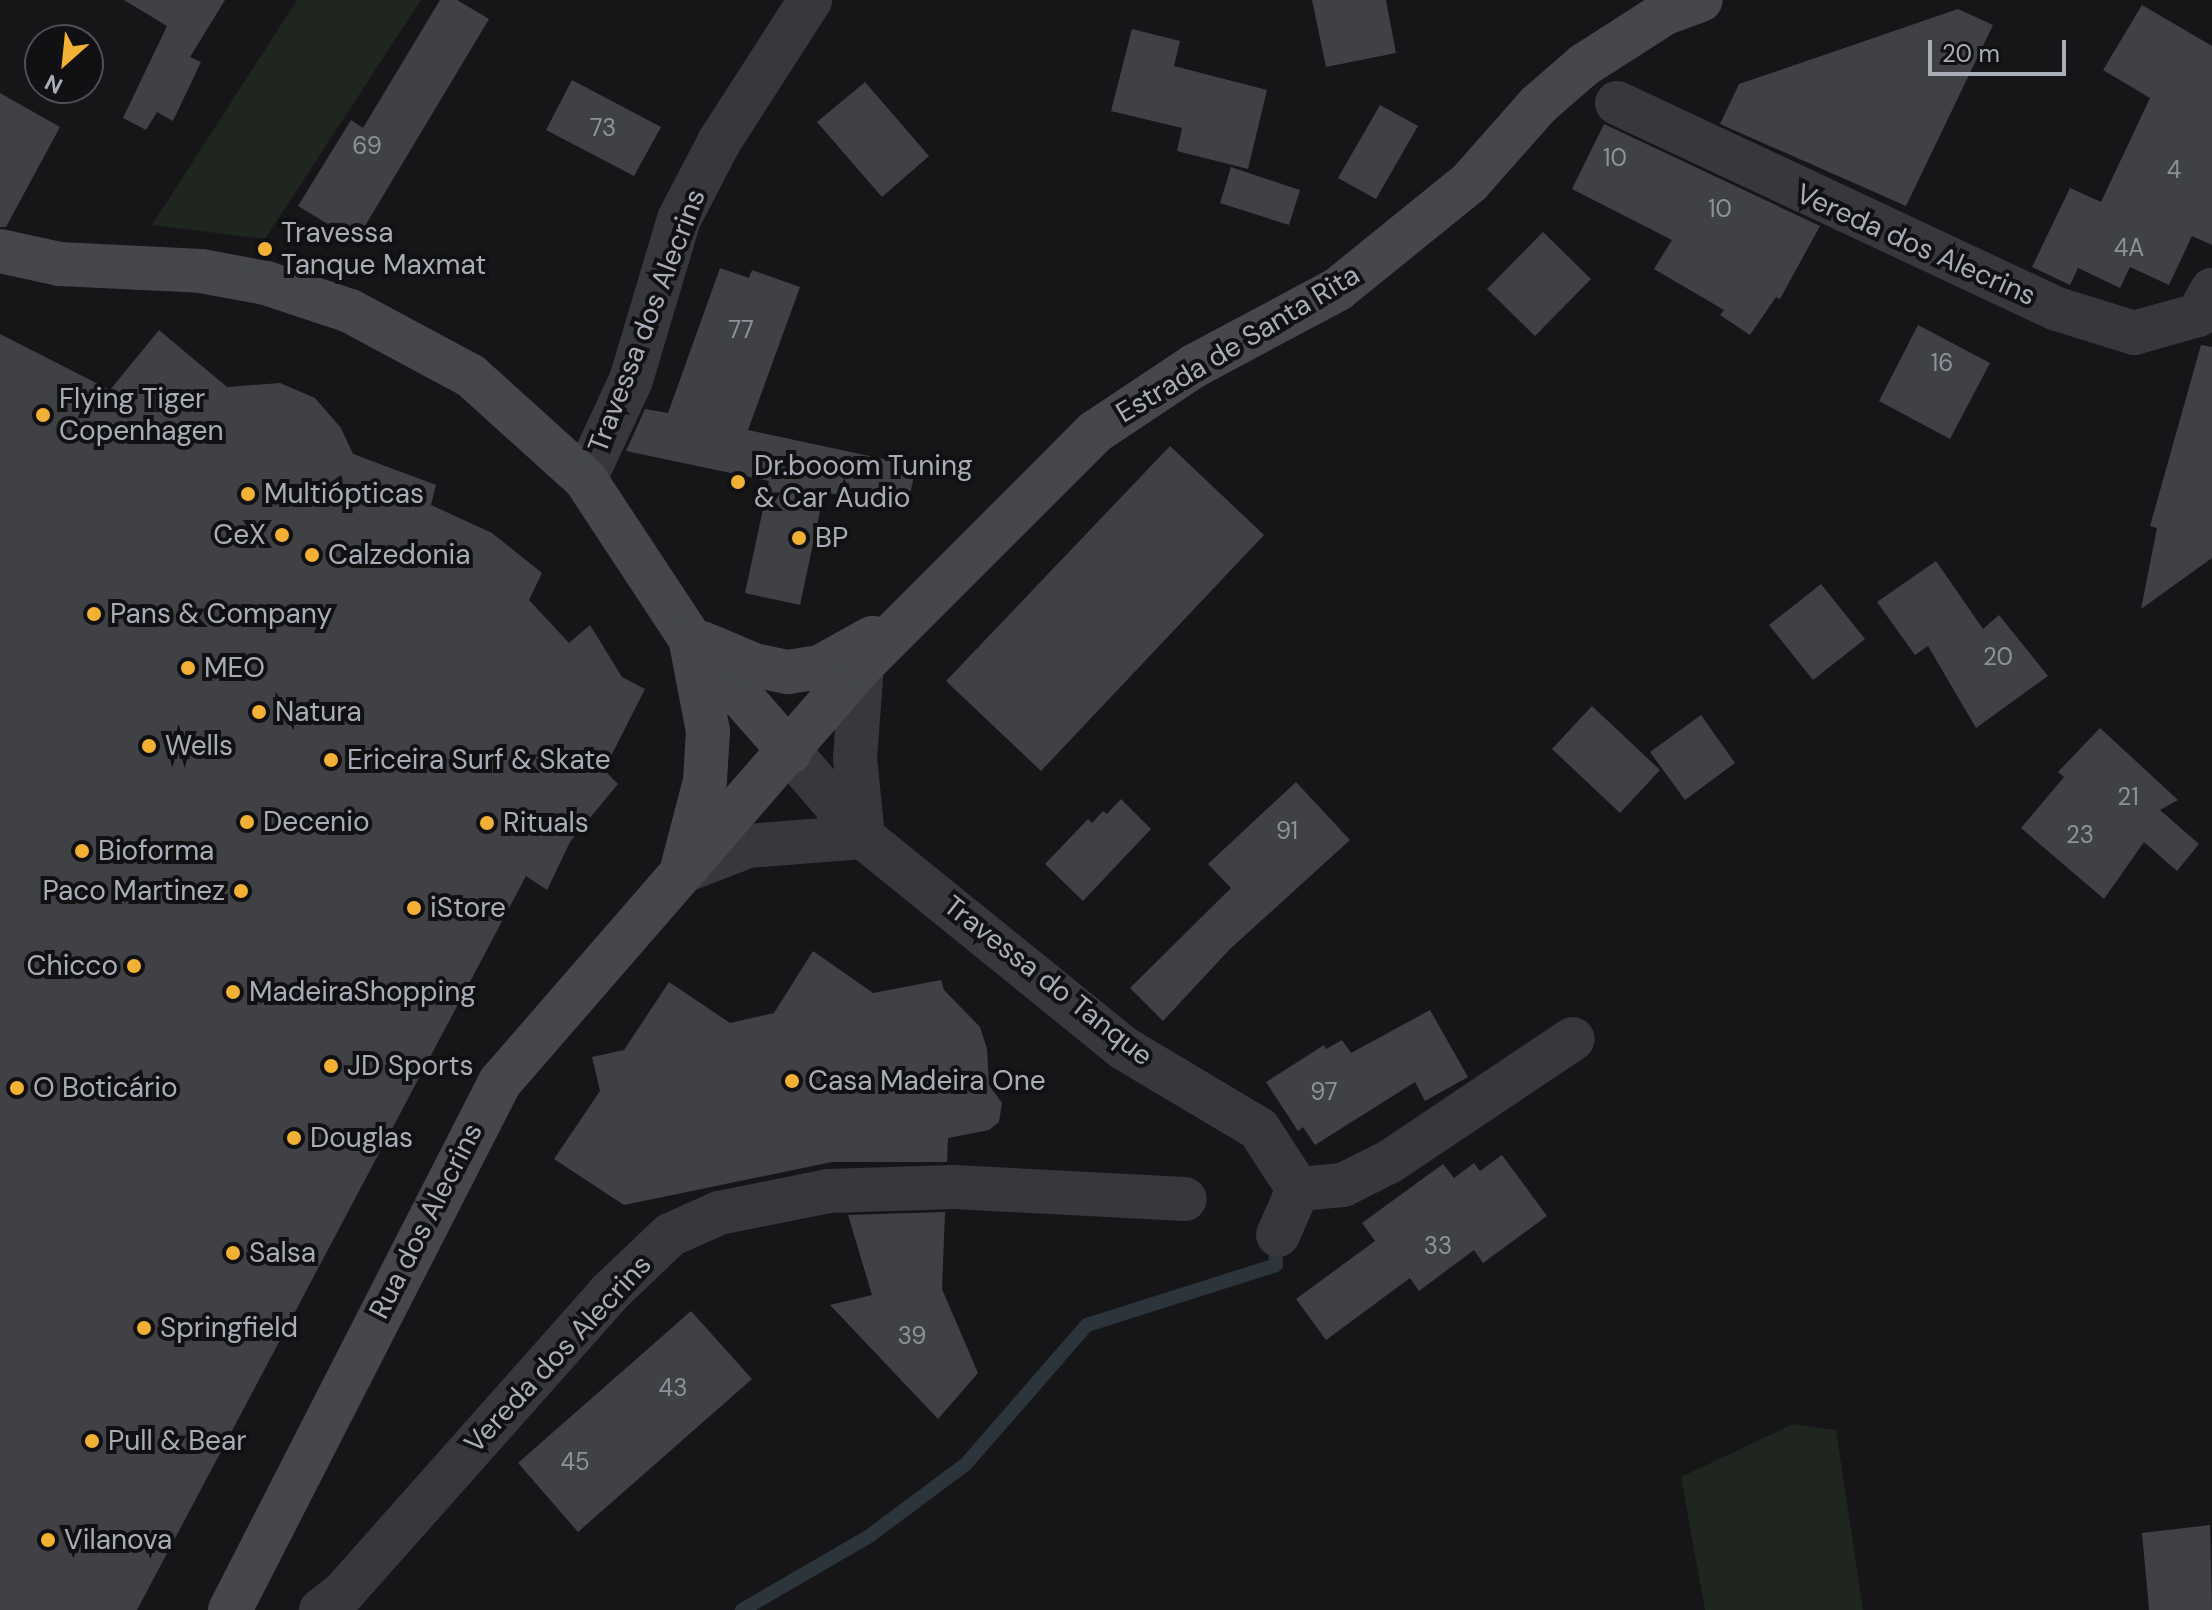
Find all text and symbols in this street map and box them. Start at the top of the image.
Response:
north arrow [24,24,104,104]
scale bar [1932,24,2070,74]
text: 20 m [1942,38,2000,69]
text: N [40,67,68,101]
house number: 73 [590,114,616,142]
house number: 69 [352,132,382,160]
house number: 10 [1603,144,1627,172]
house number: 4 [2167,156,2181,184]
street label: Vereda dos Alecrins [1791,177,2041,313]
street label: Travessa dos Alecrins [581,184,713,458]
house number: 10 [1708,195,1732,223]
place label: Travessa Tanque Maxmat [281,216,486,282]
house number: 4A [2114,234,2144,262]
marker: Travessa Tanque Maxmat [256,240,274,258]
street label: Estrada de Santa Rita [1110,258,1366,430]
house number: 77 [728,316,754,344]
house number: 16 [1931,349,1953,377]
place label: Flying Tiger Copenhagen [59,382,224,448]
marker: Flying Tiger Copenhagen [34,406,52,424]
place label: Dr.booom Tuning & Car Audio [754,449,973,515]
marker: Dr.booom Tuning & Car Audio [729,473,747,491]
place label: Multiópticas [264,477,424,511]
marker: Multiópticas [239,485,257,503]
place label: CeX [213,518,266,552]
place label: BP [815,521,848,555]
marker: CeX [273,526,291,544]
marker: BP [790,529,808,547]
place label: Calzedonia [328,538,470,572]
marker: Calzedonia [303,546,321,564]
place label: Pans & Company [110,597,332,631]
marker: Pans & Company [85,605,103,623]
house number: 20 [1983,643,2013,671]
place label: MEO [204,651,265,685]
marker: MEO [179,659,197,677]
place label: Natura [275,695,362,729]
marker: Natura [250,703,268,721]
place label: Wells [165,729,233,763]
marker: Wells [140,737,158,755]
place label: Ericeira Surf & Skate [347,743,611,777]
marker: Ericeira Surf & Skate [322,751,340,769]
house number: 21 [2117,783,2139,811]
place label: Decenio [263,805,369,839]
place label: Rituals [503,806,589,840]
marker: Decenio [238,813,256,831]
marker: Rituals [478,814,496,832]
house number: 91 [1276,817,1298,845]
house number: 23 [2066,821,2094,849]
place label: Bioforma [98,834,214,868]
marker: Bioforma [73,842,91,860]
place label: Paco Martinez [42,874,225,908]
marker: Paco Martinez [232,882,250,900]
street label: Travessa do Tanque [937,889,1159,1073]
place label: iStore [430,891,506,925]
marker: iStore [405,899,423,917]
place label: Chicco [26,949,118,983]
marker: Chicco [125,957,143,975]
place label: MadeiraShopping [249,975,476,1009]
marker: MadeiraShopping [224,983,242,1001]
place label: JD Sports [347,1049,474,1083]
marker: JD Sports [322,1057,340,1075]
place label: Casa Madeira One [808,1064,1046,1098]
place label: O Boticário [33,1071,178,1105]
marker: Casa Madeira One [783,1072,801,1090]
house number: 97 [1310,1078,1338,1106]
marker: O Boticário [8,1079,26,1097]
street label: Rua dos Alecrins [362,1118,490,1324]
place label: Douglas [310,1121,413,1155]
marker: Douglas [285,1129,303,1147]
house number: 33 [1424,1232,1452,1260]
place label: Salsa [249,1236,316,1270]
marker: Salsa [224,1244,242,1262]
street label: Vereda dos Alecrins [458,1248,658,1460]
place label: Springfield [160,1311,298,1345]
marker: Springfield [135,1319,153,1337]
house number: 39 [898,1322,926,1350]
house number: 43 [659,1374,687,1402]
place label: Pull & Bear [108,1424,247,1458]
marker: Pull & Bear [83,1432,101,1450]
house number: 45 [560,1448,590,1476]
place label: Vilanova [64,1523,172,1557]
marker: Vilanova [39,1531,57,1549]

